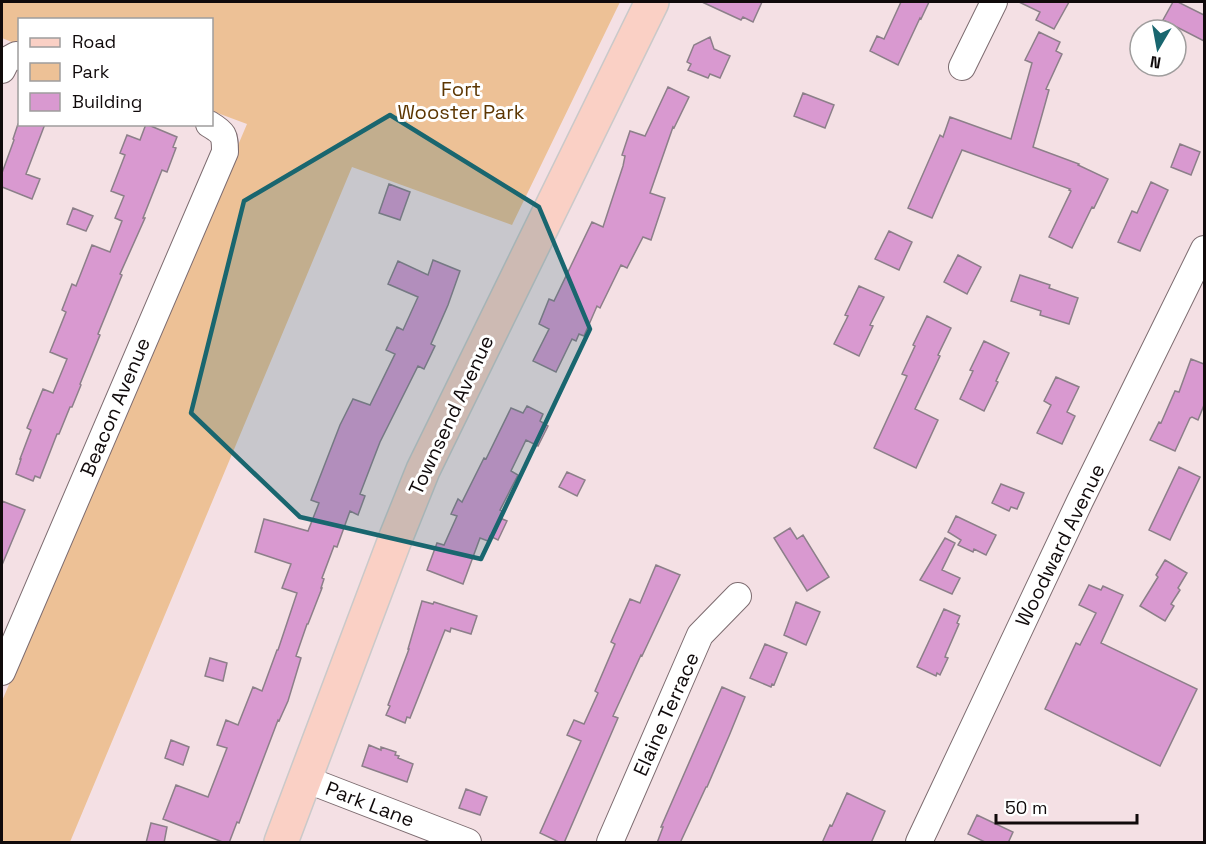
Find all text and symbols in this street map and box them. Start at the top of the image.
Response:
legend [18,18,213,126]
north arrow [1128,18,1188,78]
text: Road [72,30,116,53]
text: N [1148,51,1163,74]
text: Park [72,60,110,83]
park label: Fort Wooster Park [397,76,525,125]
text: Building [72,90,142,113]
street label: Townsend Avenue [403,331,499,499]
street label: Beacon Avenue [74,334,156,480]
street label: Woodward Avenue [1009,459,1111,631]
street label: Elaine Terrace [627,648,705,780]
street label: Park Lane [322,775,418,833]
scale bar [996,787,1137,825]
text: 50 m [1005,796,1047,819]

